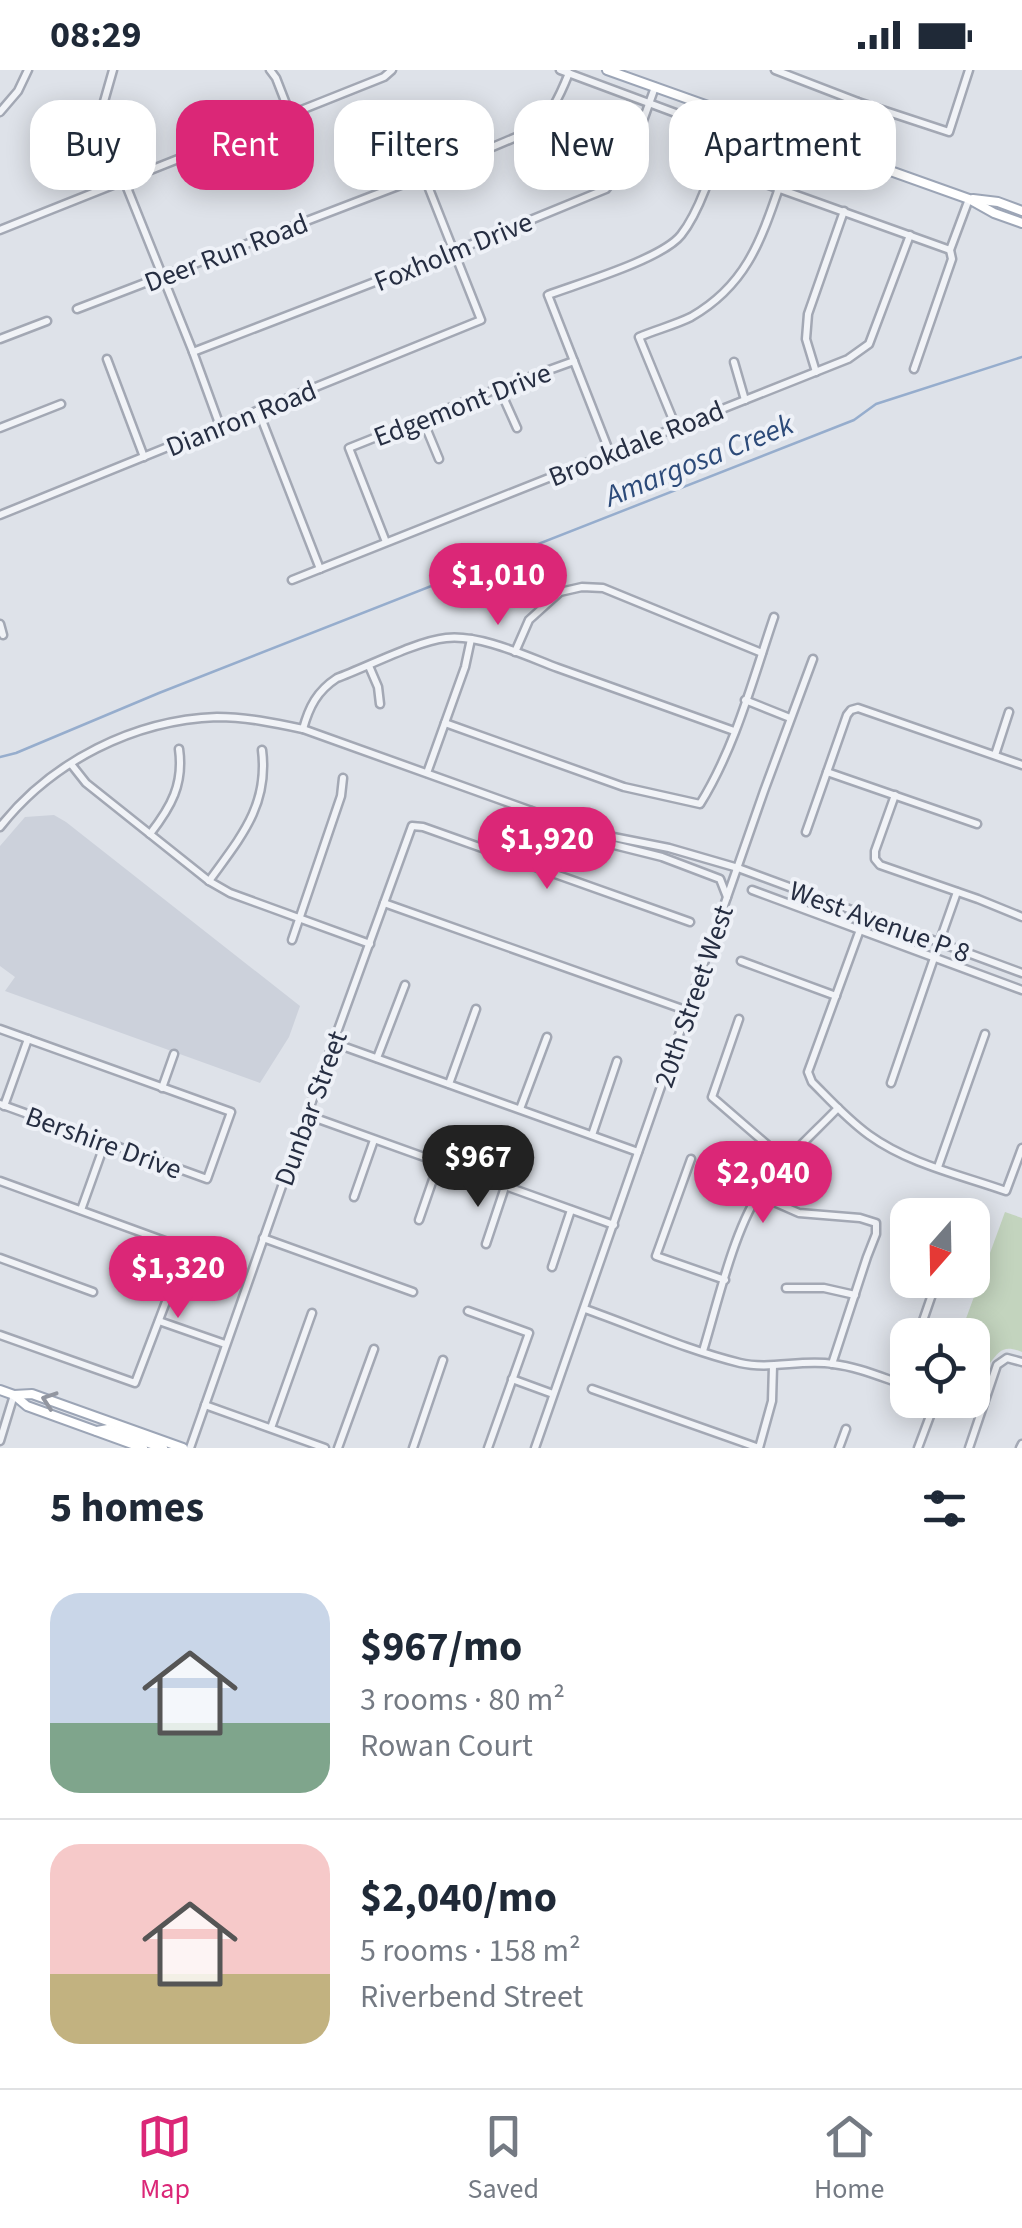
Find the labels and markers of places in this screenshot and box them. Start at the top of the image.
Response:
pin: $1,010 [417,543,579,628]
pin: $1,920 [466,807,628,892]
pin: $967 [419,1125,537,1210]
pin: $2,040 [682,1141,844,1226]
pin: $1,320 [97,1236,259,1321]

